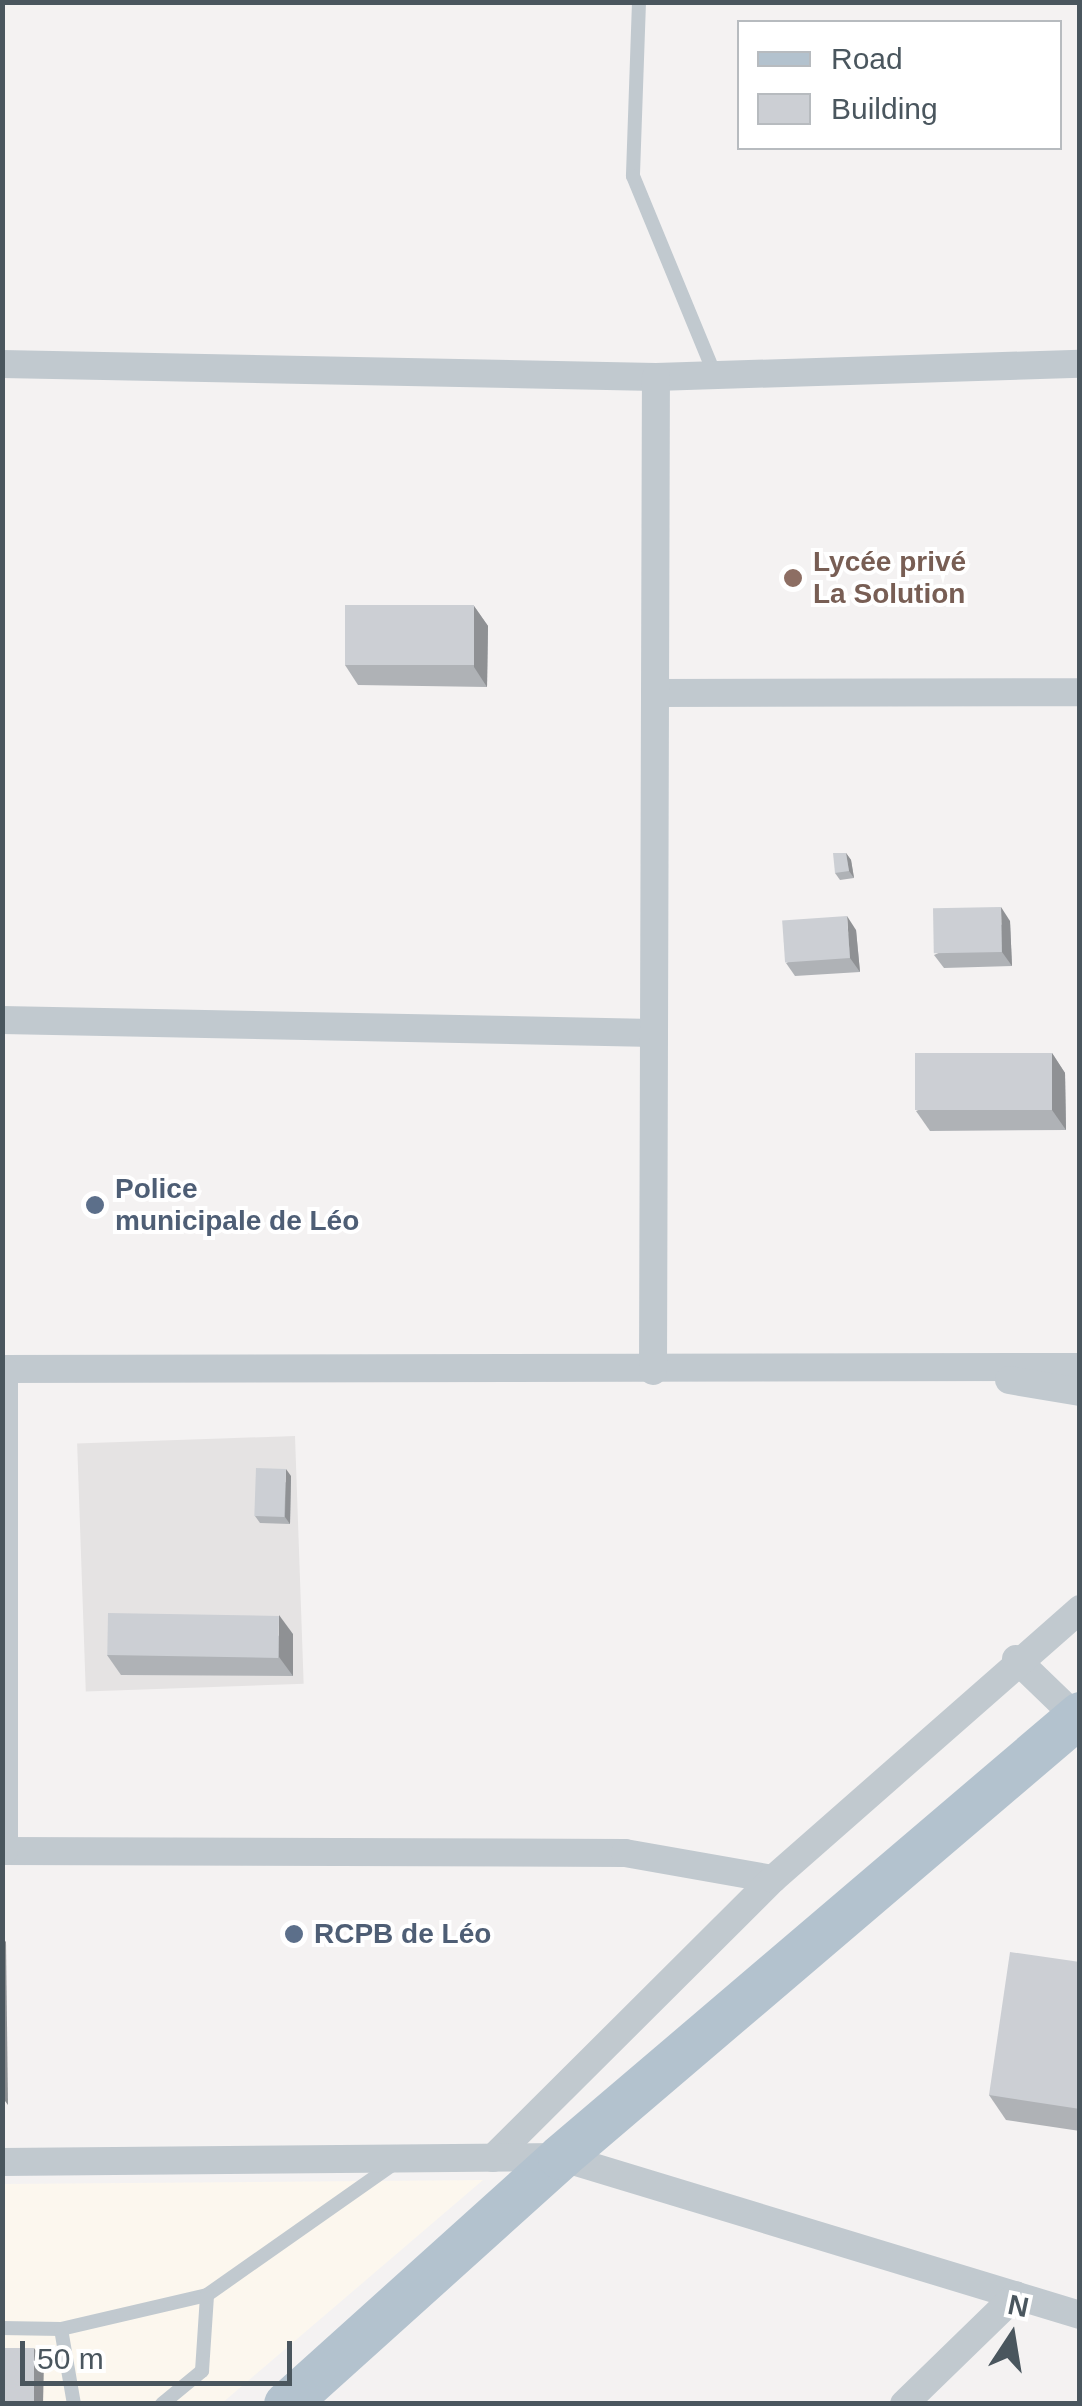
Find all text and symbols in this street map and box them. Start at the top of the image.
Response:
legend [737,20,1062,150]
text: Road [831,42,903,75]
text: Building [831,92,938,125]
place label: Lycée privé La Solution [813,545,966,611]
marker: Lycée privé La Solution [782,567,804,589]
place label: Police municipale de Léo [115,1172,359,1238]
marker: Police municipale de Léo [84,1194,106,1216]
place label: RCPB de Léo [314,1917,491,1951]
marker: RCPB de Léo [283,1923,305,1945]
north arrow [962,2286,1062,2386]
text: N [1005,2289,1031,2323]
scale bar [25,2321,298,2383]
text: 50 m [37,2342,104,2375]

